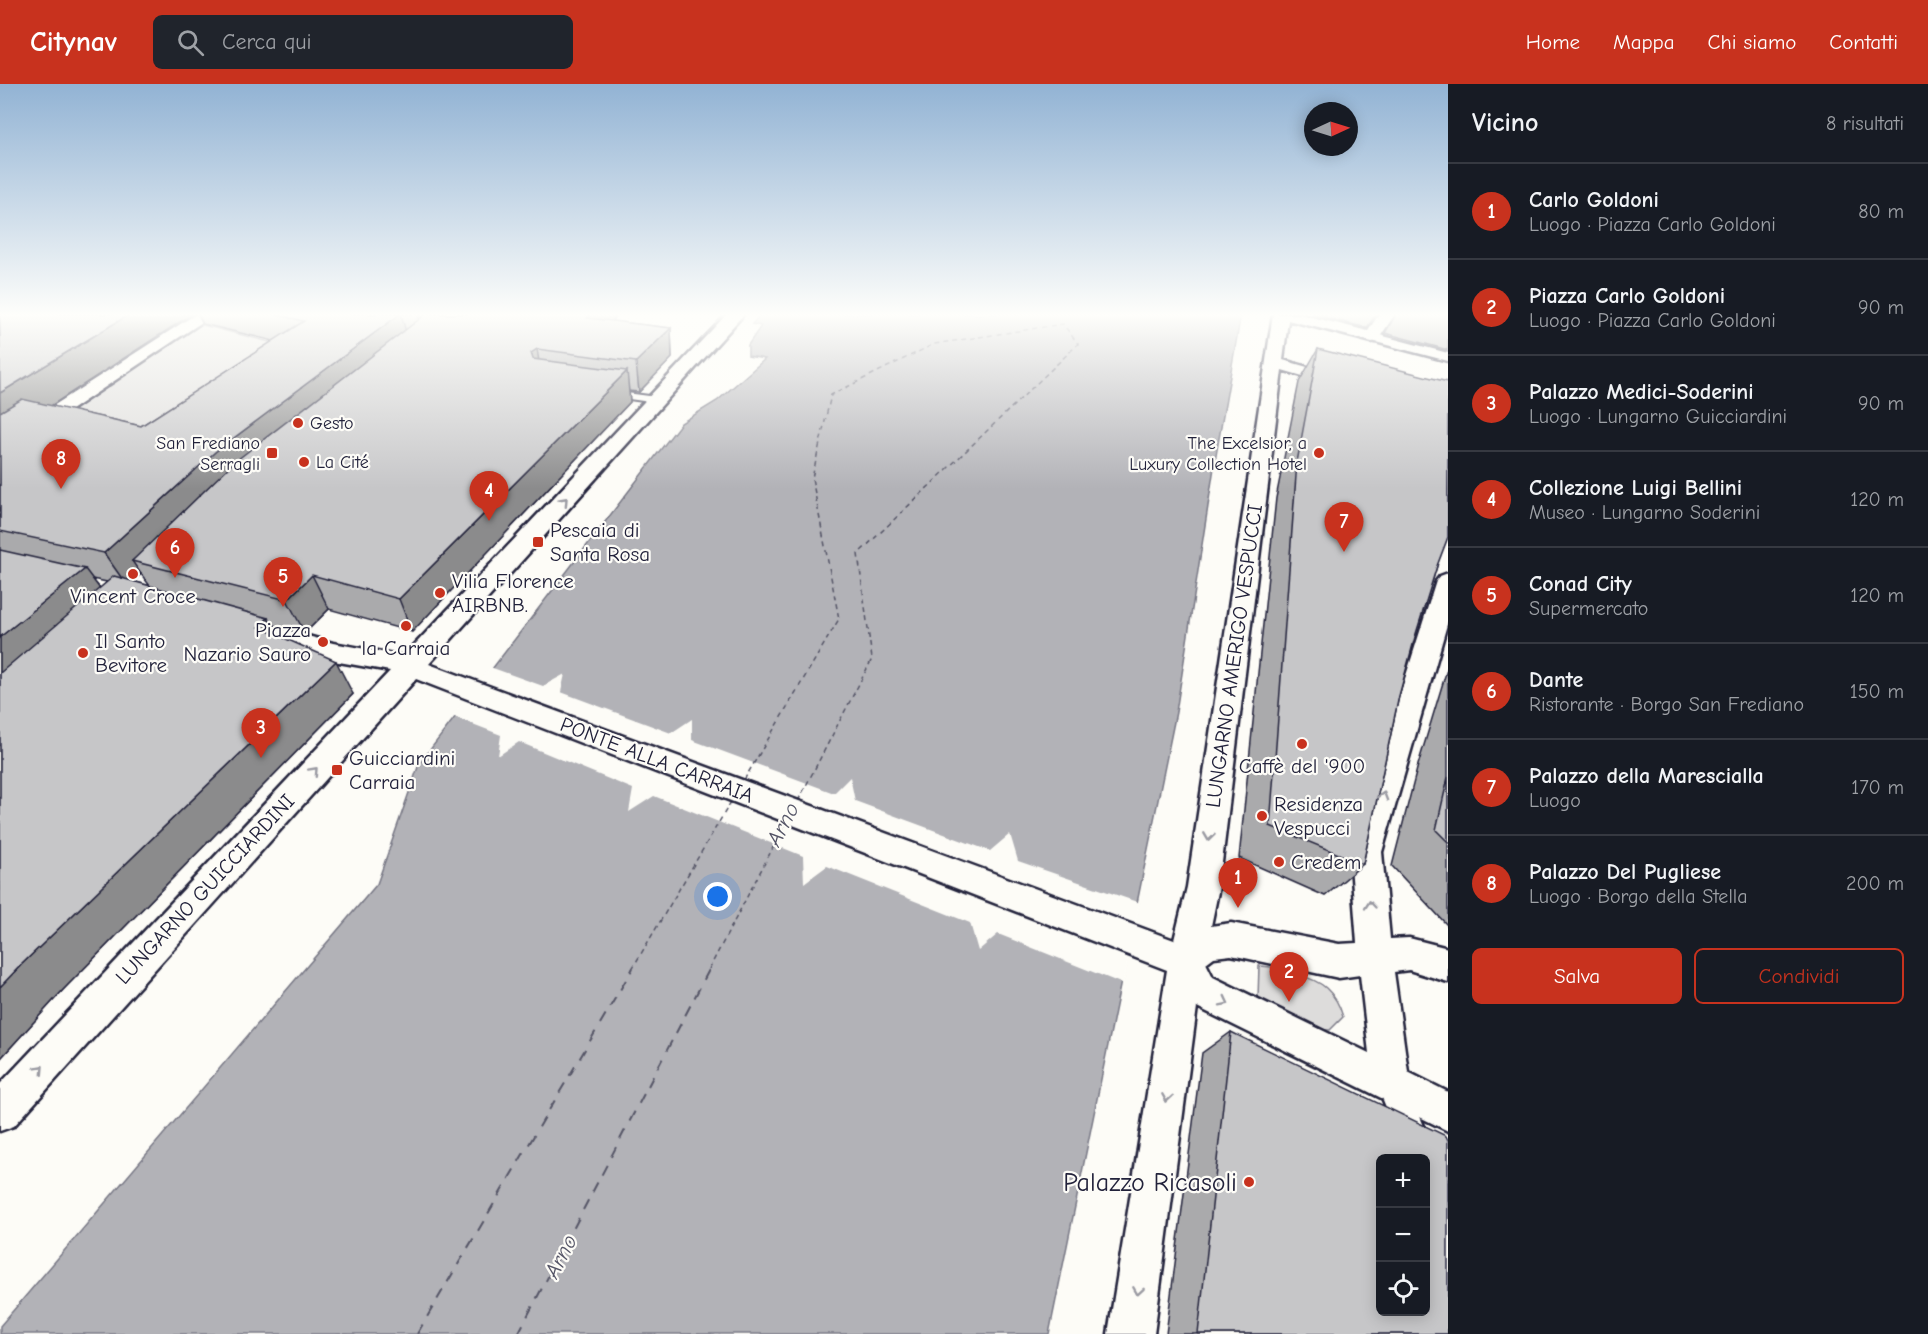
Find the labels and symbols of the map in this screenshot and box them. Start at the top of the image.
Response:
north arrow [1304,102,1358,156]
place label: Gesto [310,413,354,434]
marker: Gesto [291,416,305,430]
place label: San Frediano Serragli [156,433,260,475]
place label: The Excelsior, a Luxury Collection Hotel [1129,433,1307,475]
pin: 8 [42,440,80,489]
marker: San Frediano Serragli [265,446,279,460]
marker: The Excelsior, a Luxury Collection Hotel [1312,446,1326,460]
place label: La Cité [316,452,369,473]
marker: La Cité [297,455,311,469]
pin: 4 [470,472,508,521]
one-way arrow [557,497,568,507]
pin: 7 [1324,502,1364,552]
street label: LUNGARNO AMERIGO VESPUCCI [1201,503,1267,809]
place label: Pescaia di Santa Rosa [550,518,650,566]
pin: 6 [156,528,195,578]
marker: Pescaia di Santa Rosa [531,535,545,549]
pin: 5 [264,558,302,607]
marker: Vincent Croce [126,567,140,581]
place label: Vilia Florence AIRBNB. [452,569,574,617]
place label: Vincent Croce [70,584,196,608]
marker: Vilia Florence AIRBNB. [433,586,447,600]
place label: Piazza Nazario Sauro [183,618,311,666]
marker: la Carraia [399,619,413,633]
place label: Il Santo Bevitore [95,629,167,677]
marker: Piazza Nazario Sauro [316,635,330,649]
place label: la Carraia [362,636,450,660]
marker: Il Santo Bevitore [76,646,90,660]
pin: 3 [242,708,280,758]
street label: PONTE ALLA CARRAIA [557,712,757,808]
marker: Caffè del '900 [1295,737,1309,751]
place label: Guicciardini Carraia [349,746,455,794]
place label: Caffè del '900 [1239,754,1365,778]
marker: Guicciardini Carraia [330,763,344,777]
one-way arrow [307,767,318,777]
street label: LUNGARNO GUICCIARDINI [111,789,299,989]
one-way arrow [1376,791,1388,802]
place label: Residenza Vespucci [1274,792,1363,840]
water label: Arno [761,798,805,851]
marker: Residenza Vespucci [1255,809,1269,823]
one-way arrow [1204,833,1216,842]
place label: Credem [1291,850,1361,874]
marker: Credem [1272,855,1286,869]
pin: 1 [1218,858,1258,908]
your location [703,882,732,911]
one-way arrow [1364,900,1377,909]
pin: 2 [1270,952,1308,1002]
one-way arrow [1218,995,1229,1006]
one-way arrow [32,1065,43,1076]
one-way arrow [1161,1093,1173,1102]
place label: Palazzo Ricasoli [1063,1168,1237,1198]
marker: Palazzo Ricasoli [1242,1175,1256,1189]
water label: Arno [539,1230,583,1283]
one-way arrow [1132,1286,1144,1295]

